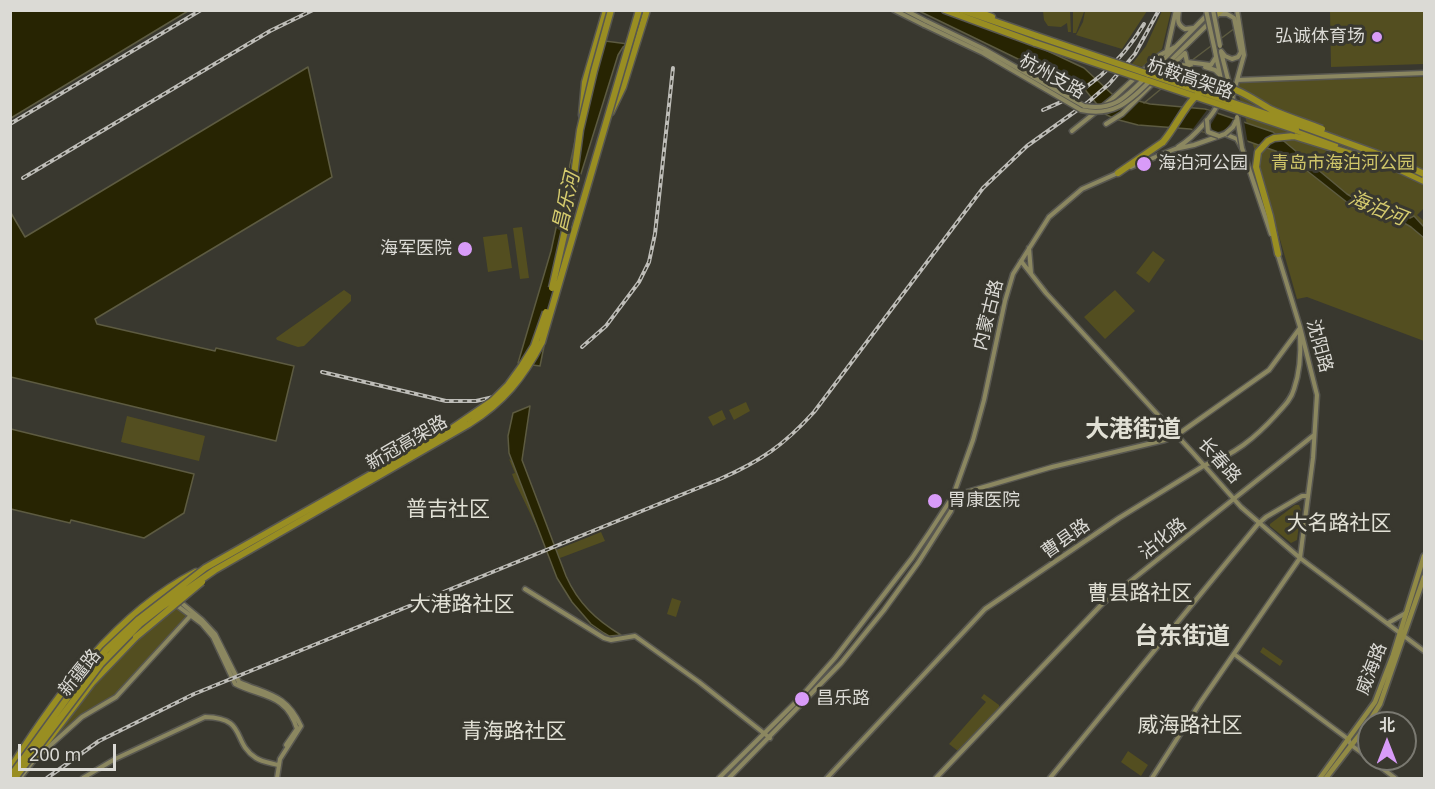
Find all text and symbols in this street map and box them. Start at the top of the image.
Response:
place label: 弘诚体育场 [1275,26,1365,48]
marker: 弘诚体育场 [1370,30,1384,44]
street label: 杭州支路 [1015,50,1089,104]
street label: 杭鞍高架路 [1144,54,1236,104]
place label: 海泊河公园 [1158,153,1248,175]
park label: 青岛市海泊河公园 [1271,153,1415,175]
marker: 海泊河公园 [1135,155,1153,173]
water label: 昌乐河 [549,170,585,234]
water label: 海泊河 [1345,187,1409,231]
place label: 海军医院 [380,238,452,260]
marker: 海军医院 [456,240,474,258]
street label: 内蒙古路 [970,277,1008,353]
street label: 沈阳路 [1302,317,1336,375]
street label: 新冠高架路 [363,411,451,475]
district label: 大港街道 [1085,416,1181,444]
street label: 长春路 [1193,434,1245,488]
place label: 胃康医院 [948,490,1020,512]
marker: 胃康医院 [926,492,944,510]
district label: 普吉社区 [406,497,490,523]
district label: 大名路社区 [1287,511,1391,537]
street label: 沾化路 [1135,514,1191,564]
street label: 曹县路 [1038,515,1094,563]
district label: 曹县路社区 [1088,581,1192,607]
district label: 大港路社区 [410,592,514,618]
district label: 台东街道 [1134,623,1230,651]
street label: 威海路 [1352,640,1392,698]
street label: 新疆路 [55,645,105,701]
place label: 昌乐路 [816,688,870,710]
marker: 昌乐路 [793,690,811,708]
north arrow [1357,711,1417,771]
district label: 威海路社区 [1138,713,1242,739]
text: 北 [1379,714,1395,736]
district label: 青海路社区 [462,719,566,745]
scale bar [21,732,118,770]
text: 200 m [29,742,81,766]

